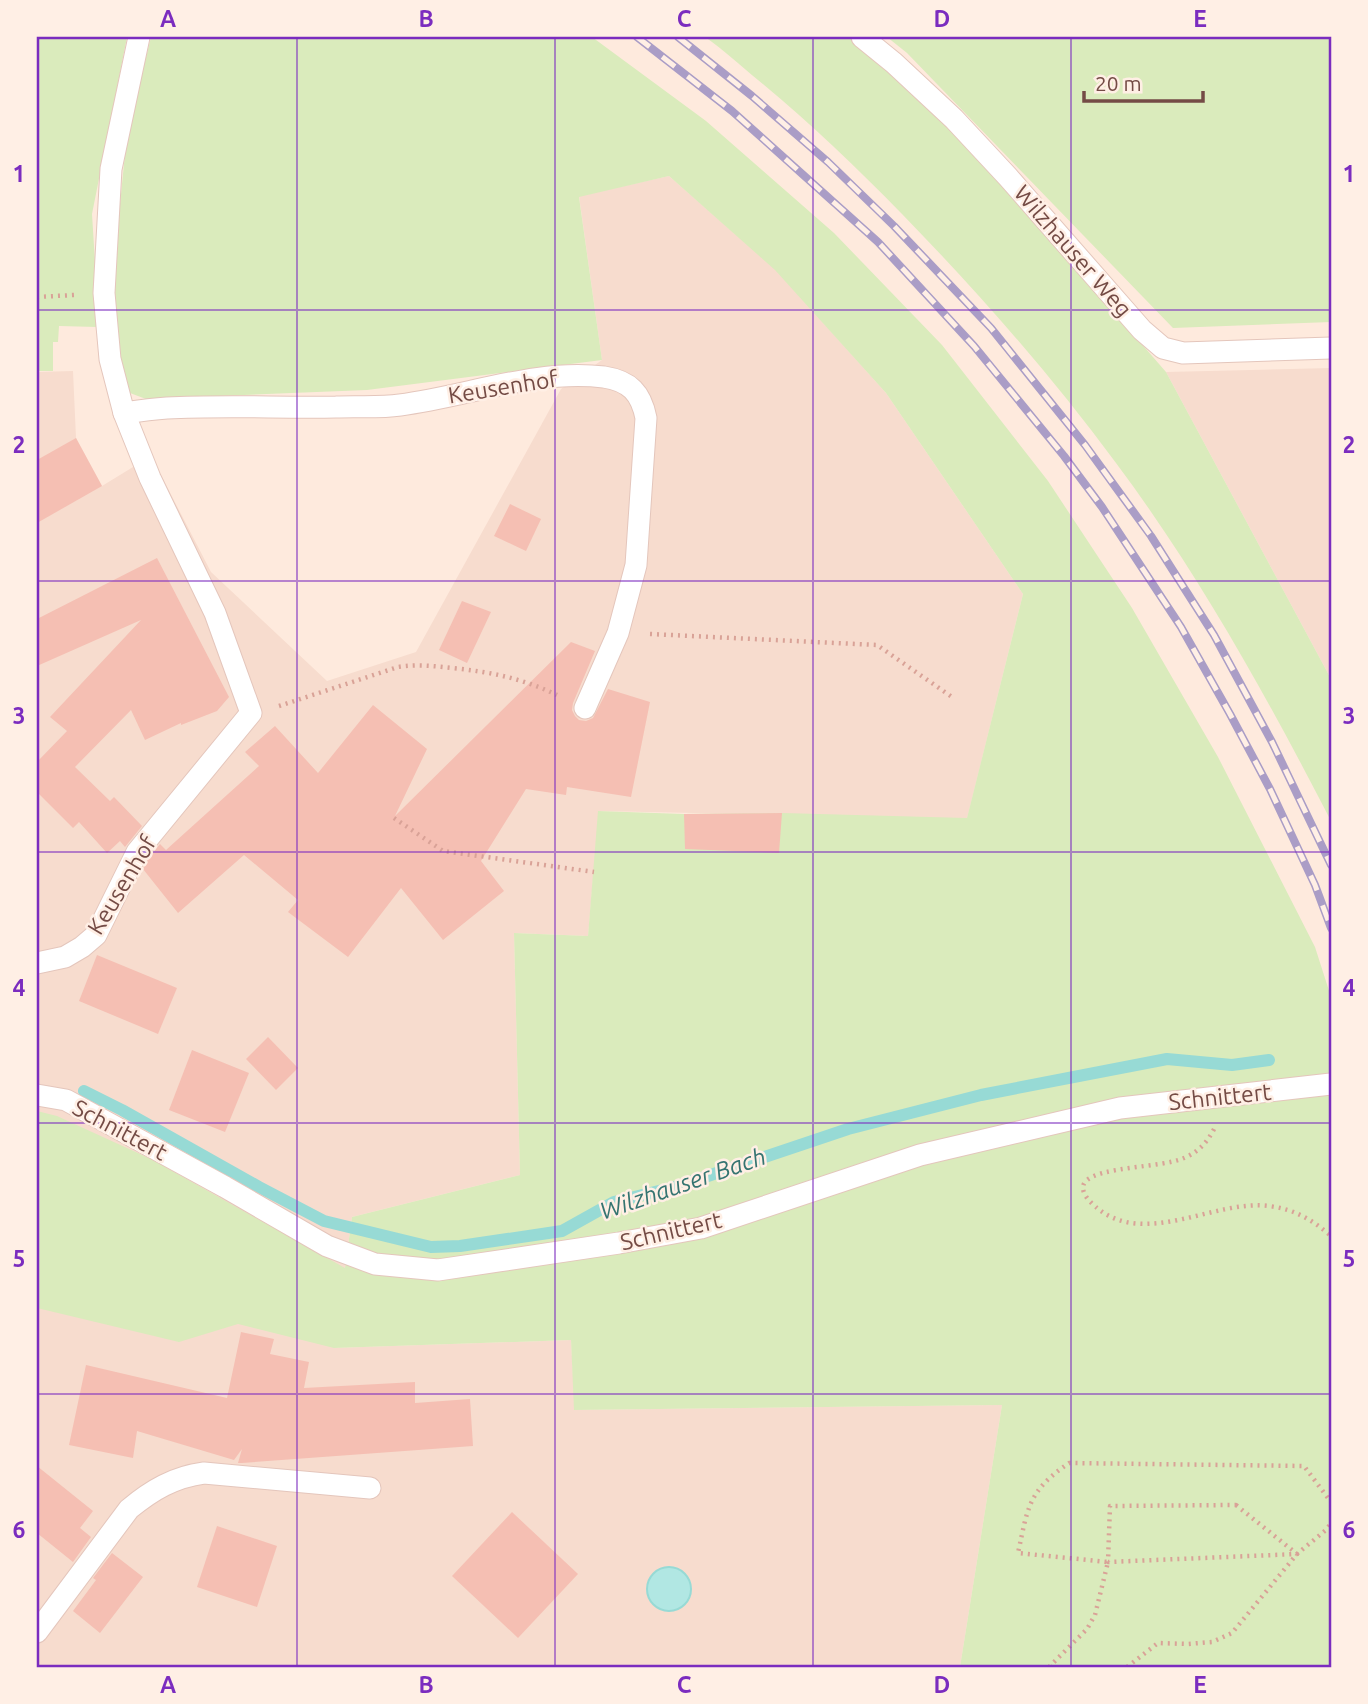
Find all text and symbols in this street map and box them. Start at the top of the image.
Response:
text: A [160,6,176,31]
text: B [418,6,434,31]
text: C [677,6,692,31]
text: D [934,6,950,31]
text: E [1193,6,1207,31]
scale bar [1084,60,1204,104]
text: 20 m [1095,71,1142,95]
text: 1 [13,161,25,186]
text: 1 [1343,161,1355,186]
street label: Wilzhauser Weg [1010,180,1137,321]
street label: Keusenhof [446,365,560,408]
text: 2 [13,432,25,457]
text: 2 [1343,432,1355,457]
text: 3 [13,703,25,728]
text: 3 [1343,703,1355,728]
street label: Keusenhof [82,831,161,939]
text: 4 [13,975,26,1000]
text: 4 [1343,975,1356,1000]
street label: Schnittert [1167,1079,1273,1114]
street label: Schnittert [69,1094,172,1165]
water label: Wilzhauser Bach [596,1143,769,1225]
street label: Schnittert [618,1207,724,1254]
text: 5 [13,1246,25,1271]
text: 5 [1343,1246,1355,1271]
text: 6 [13,1517,26,1542]
text: 6 [1343,1517,1356,1542]
text: A [160,1672,176,1697]
text: B [418,1672,434,1697]
text: C [677,1672,692,1697]
text: D [934,1672,950,1697]
text: E [1193,1672,1207,1697]

